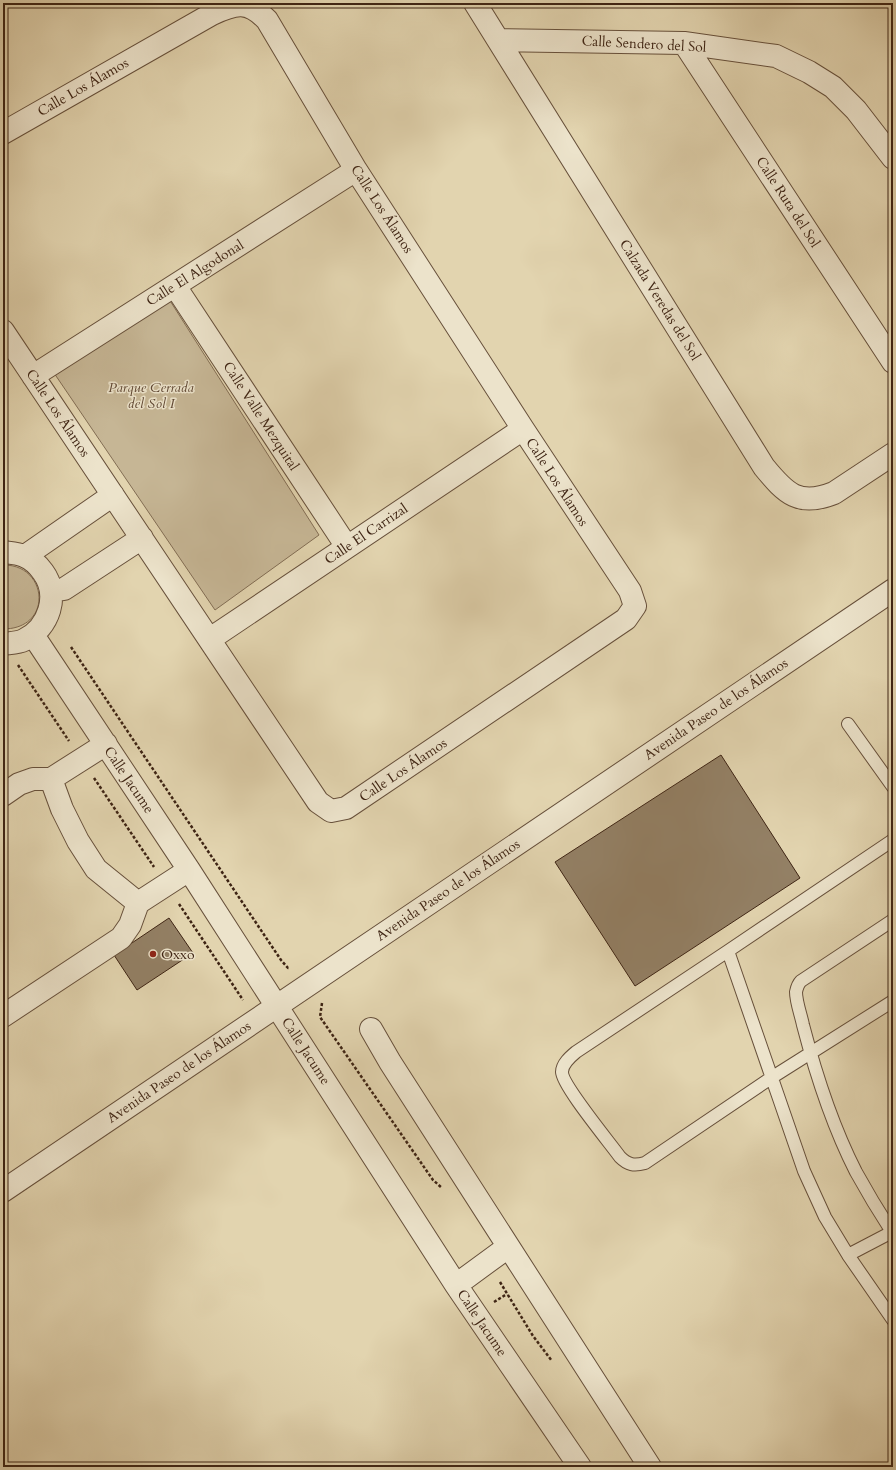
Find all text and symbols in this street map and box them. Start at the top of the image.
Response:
street label: Calle Sendero del Sol [581,31,707,57]
street label: Calle Los Álamos [34,53,132,121]
street label: Calle Ruta del Sol [751,153,825,252]
street label: Calle Los Álamos [346,161,418,257]
street label: Calle El Algodonal [143,235,248,311]
street label: Calzada Veredas del Sol [615,236,705,364]
street label: Calle Valle Mezquital [219,358,304,475]
street label: Calle Los Álamos [22,365,95,461]
park label: Parque Cerrada del Sol I [108,378,194,413]
street label: Calle Los Álamos [521,434,593,530]
street label: Calle El Carrizal [321,499,412,569]
street label: Avenida Paseo de los Álamos [640,653,792,764]
street label: Calle Los Álamos [355,733,451,806]
street label: Calle Jacume [100,743,158,817]
street label: Avenida Paseo de los Álamos [372,834,524,945]
place label: Oxxo [161,945,195,964]
marker: Oxxo [148,949,158,959]
street label: Calle Jacume [277,1014,335,1088]
street label: Avenida Paseo de los Álamos [103,1016,255,1127]
street label: Calle Jacume [453,1286,511,1360]

